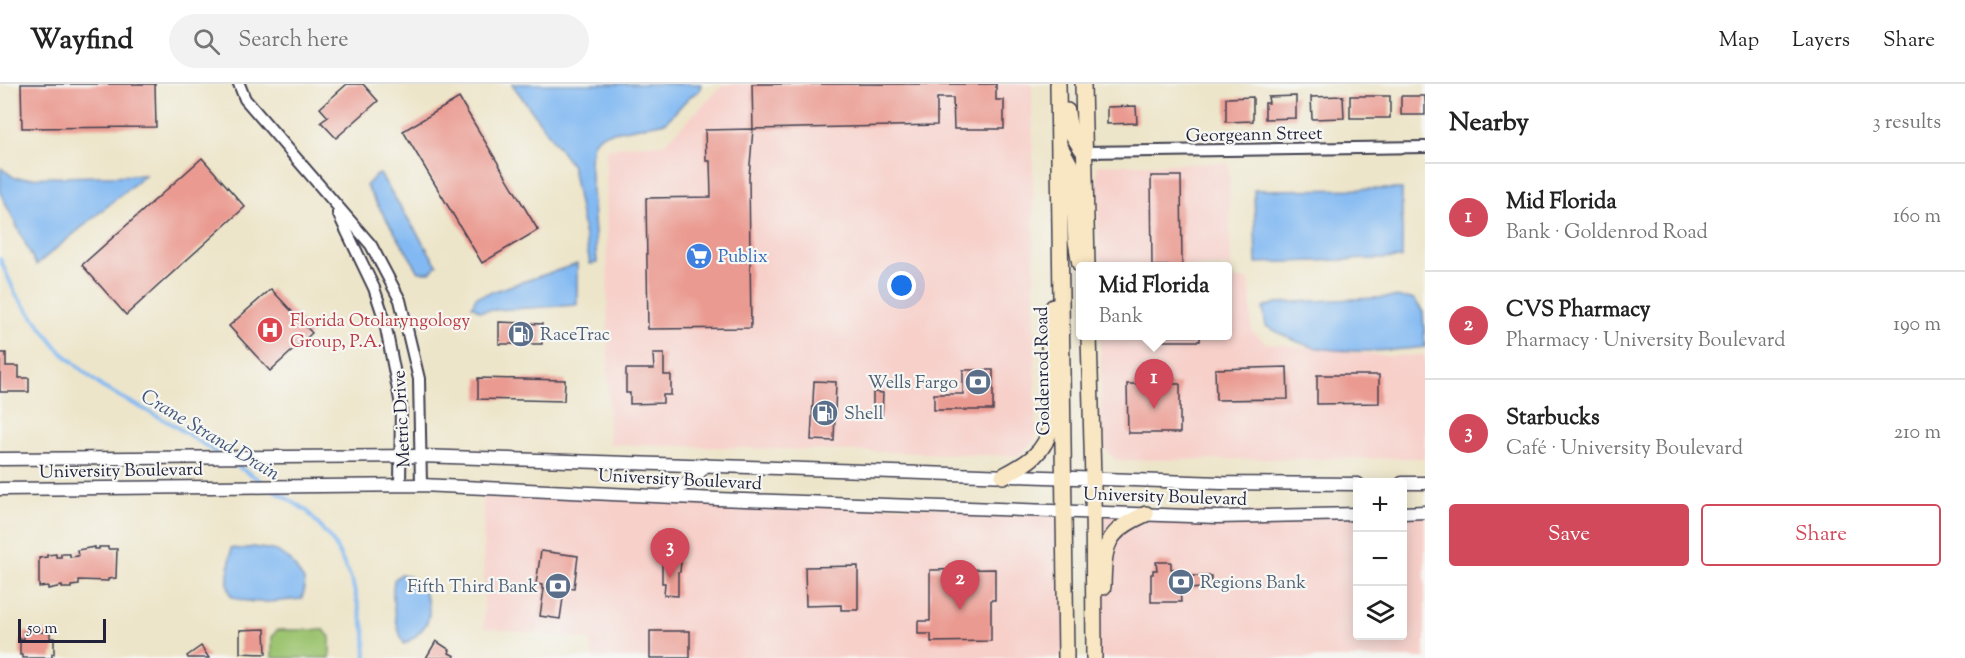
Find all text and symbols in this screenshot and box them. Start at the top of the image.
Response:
search box [169,14,589,68]
text: Wayfind [30,21,133,61]
icon: search [190,25,223,58]
text: Search here [238,25,349,57]
text: Map [1719,26,1759,56]
text: Layers [1792,26,1850,56]
text: Share [1883,26,1935,56]
text: Nearby [1449,105,1529,142]
text: 3 results [1872,109,1941,138]
street label: Georgeann Street [1185,122,1323,150]
text: Mid Florida [1506,187,1617,219]
text: 1 [1465,203,1472,232]
text: 160 m [1893,203,1941,232]
text: Bank · Goldenrod Road [1506,219,1708,248]
supermarket icon: Publix [684,241,714,271]
place label: Publix [718,245,768,271]
popup [1076,262,1232,340]
your location [887,271,916,300]
text: Mid Florida [1099,271,1209,303]
text: CVS Pharmacy [1506,295,1650,327]
text: Bank [1099,303,1143,332]
street label: Goldenrod Road [1030,306,1058,436]
place label: Florida Otolaryngology Group, P.A. [290,309,470,356]
text: 2 [1464,311,1473,340]
text: 190 m [1893,311,1941,340]
hospital icon: Florida Otolaryngology Group, P.A. [255,315,285,345]
fuel station icon: RaceTrac [506,319,536,349]
place label: RaceTrac [540,323,610,349]
text: Pharmacy · University Boulevard [1506,327,1785,356]
pin: 1 [1134,360,1174,409]
bank icon: Wells Fargo [963,367,993,397]
street label: Metric Drive [387,369,419,468]
place label: Wells Fargo [867,371,958,397]
water label: Crane Strand Drain [135,383,285,489]
fuel station icon: Shell [810,398,840,428]
place label: Shell [844,402,883,428]
text: Starbucks [1506,403,1600,435]
text: 3 [1464,419,1473,448]
text: 210 m [1894,419,1941,448]
text: Café · University Boulevard [1506,435,1743,464]
street label: University Boulevard [39,458,203,486]
street label: University Boulevard [597,464,763,498]
map controls [1353,478,1407,640]
button: + [1353,478,1407,532]
street label: University Boulevard [1082,482,1247,514]
button: Save [1449,504,1689,566]
button: Share [1701,504,1941,566]
pin: 3 [650,528,690,578]
button: − [1353,532,1407,586]
pin: 2 [940,560,980,610]
bank icon: Regions Bank [1166,567,1196,597]
bank icon: Fifth Third Bank [543,571,573,601]
place label: Regions Bank [1200,571,1306,597]
place label: Fifth Third Bank [407,575,538,601]
button: layers [1353,586,1407,640]
scale bar [18,616,106,644]
text: 50 m [27,618,58,641]

